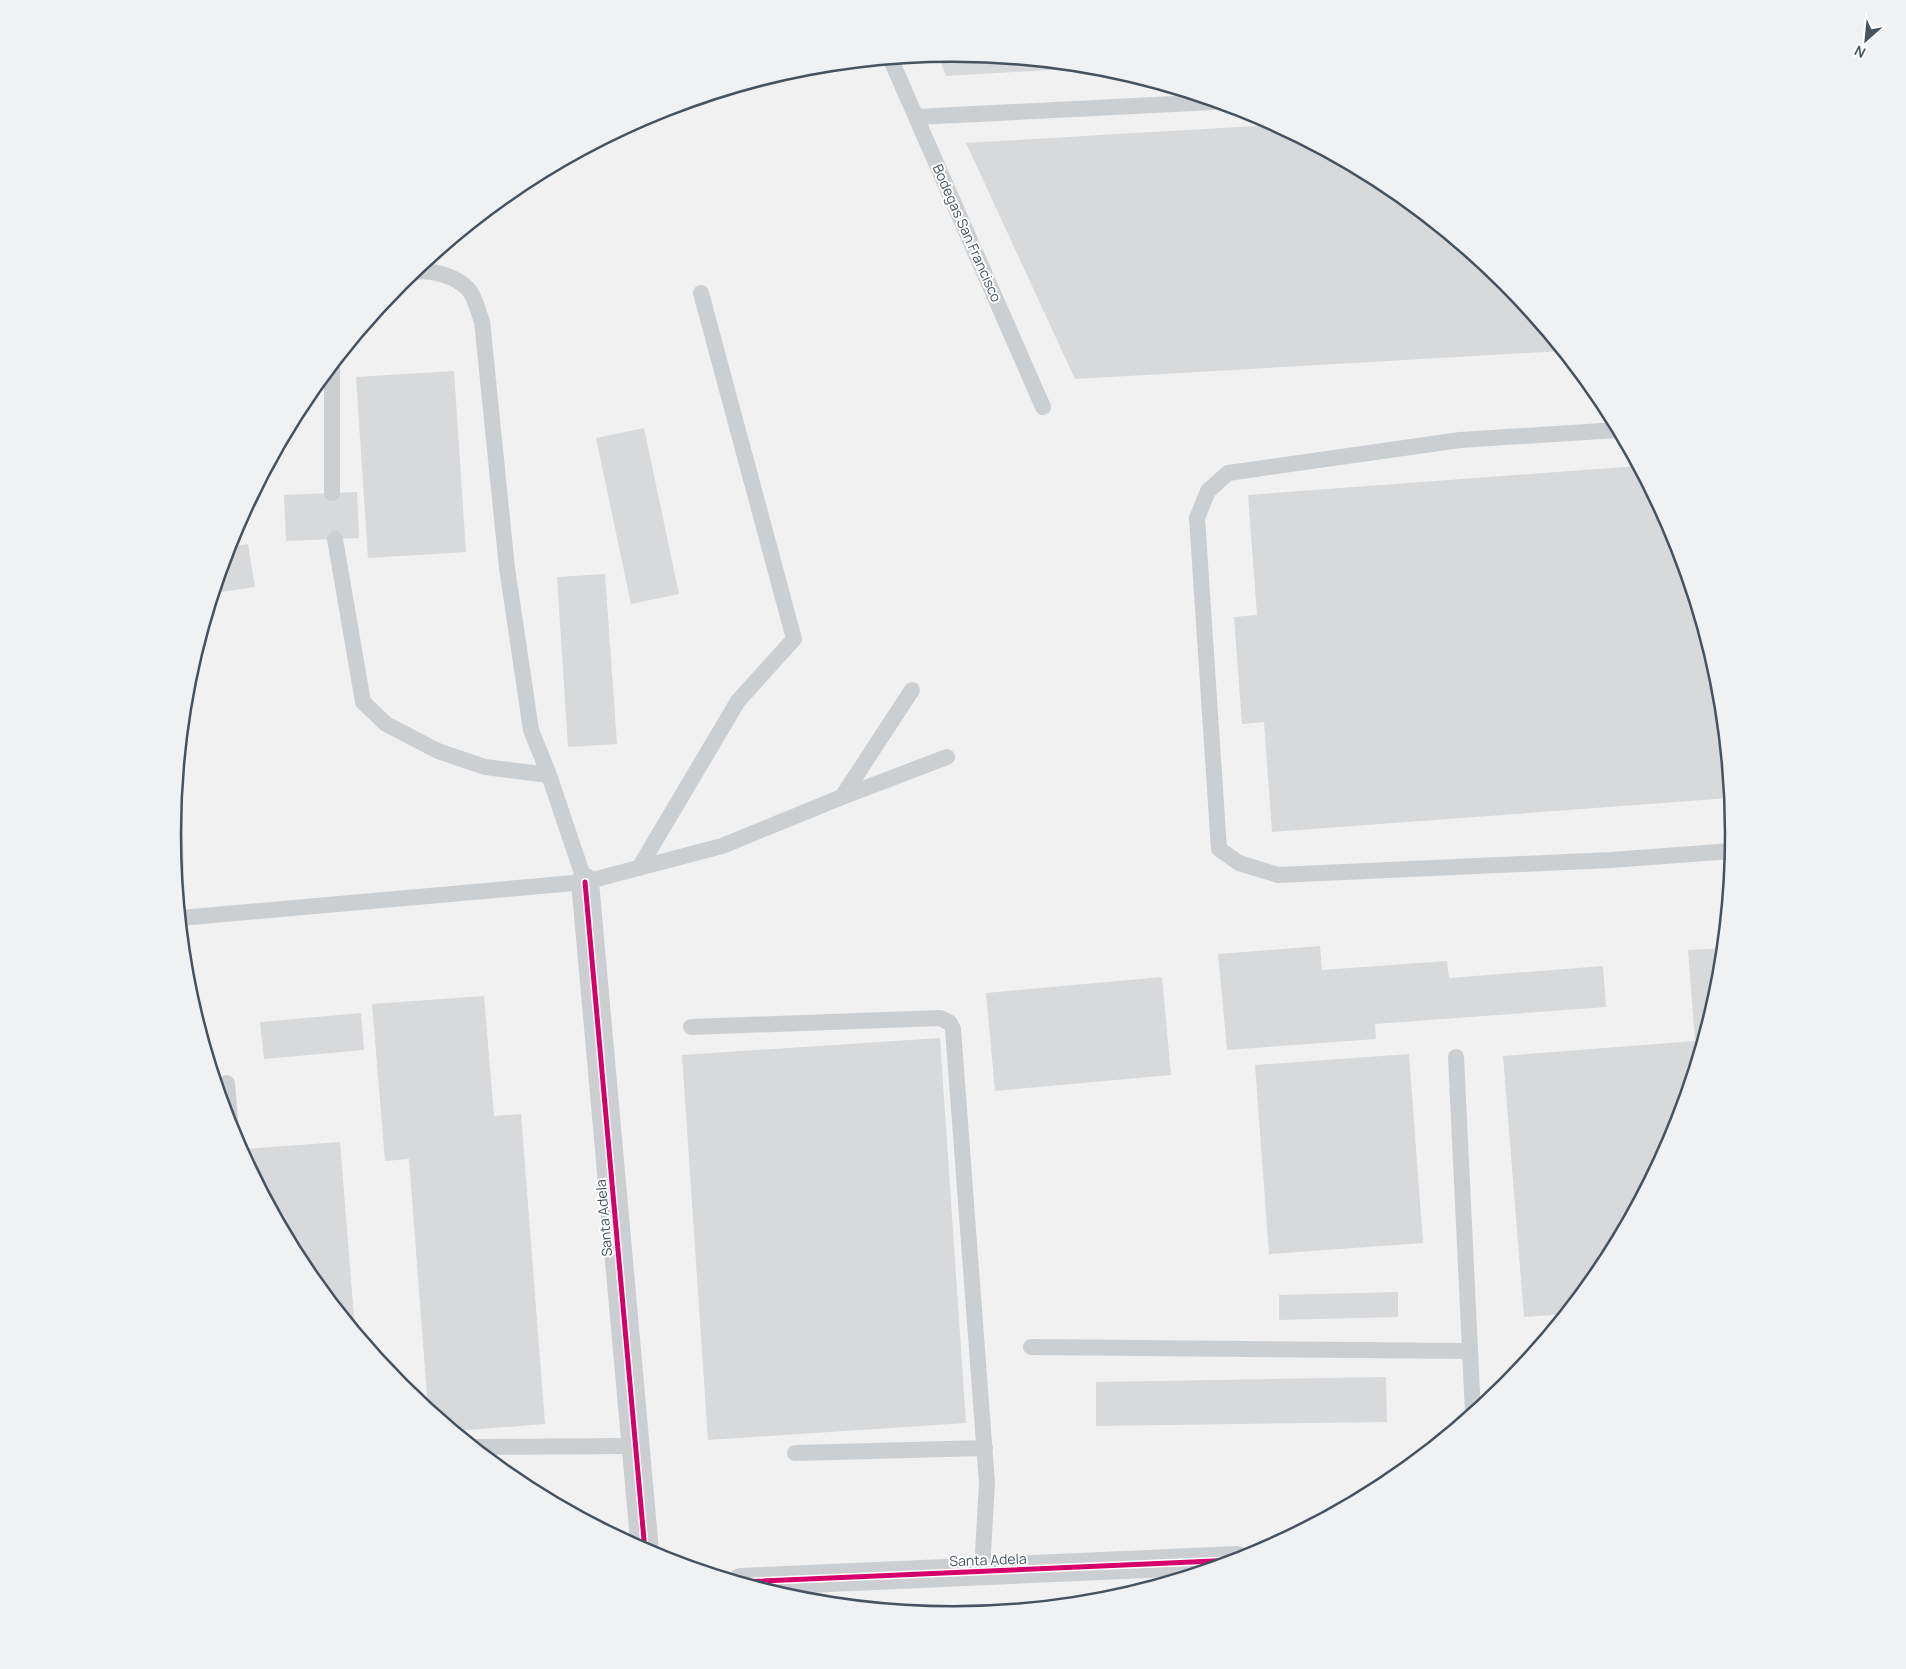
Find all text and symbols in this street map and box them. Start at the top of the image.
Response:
north arrow [1841,15,1891,65]
text: N [1851,41,1869,63]
street label: Bodegas San Francisco [928,161,1006,305]
street label: Santa Adela [591,1179,616,1257]
street label: Santa Adela [949,1549,1027,1570]

